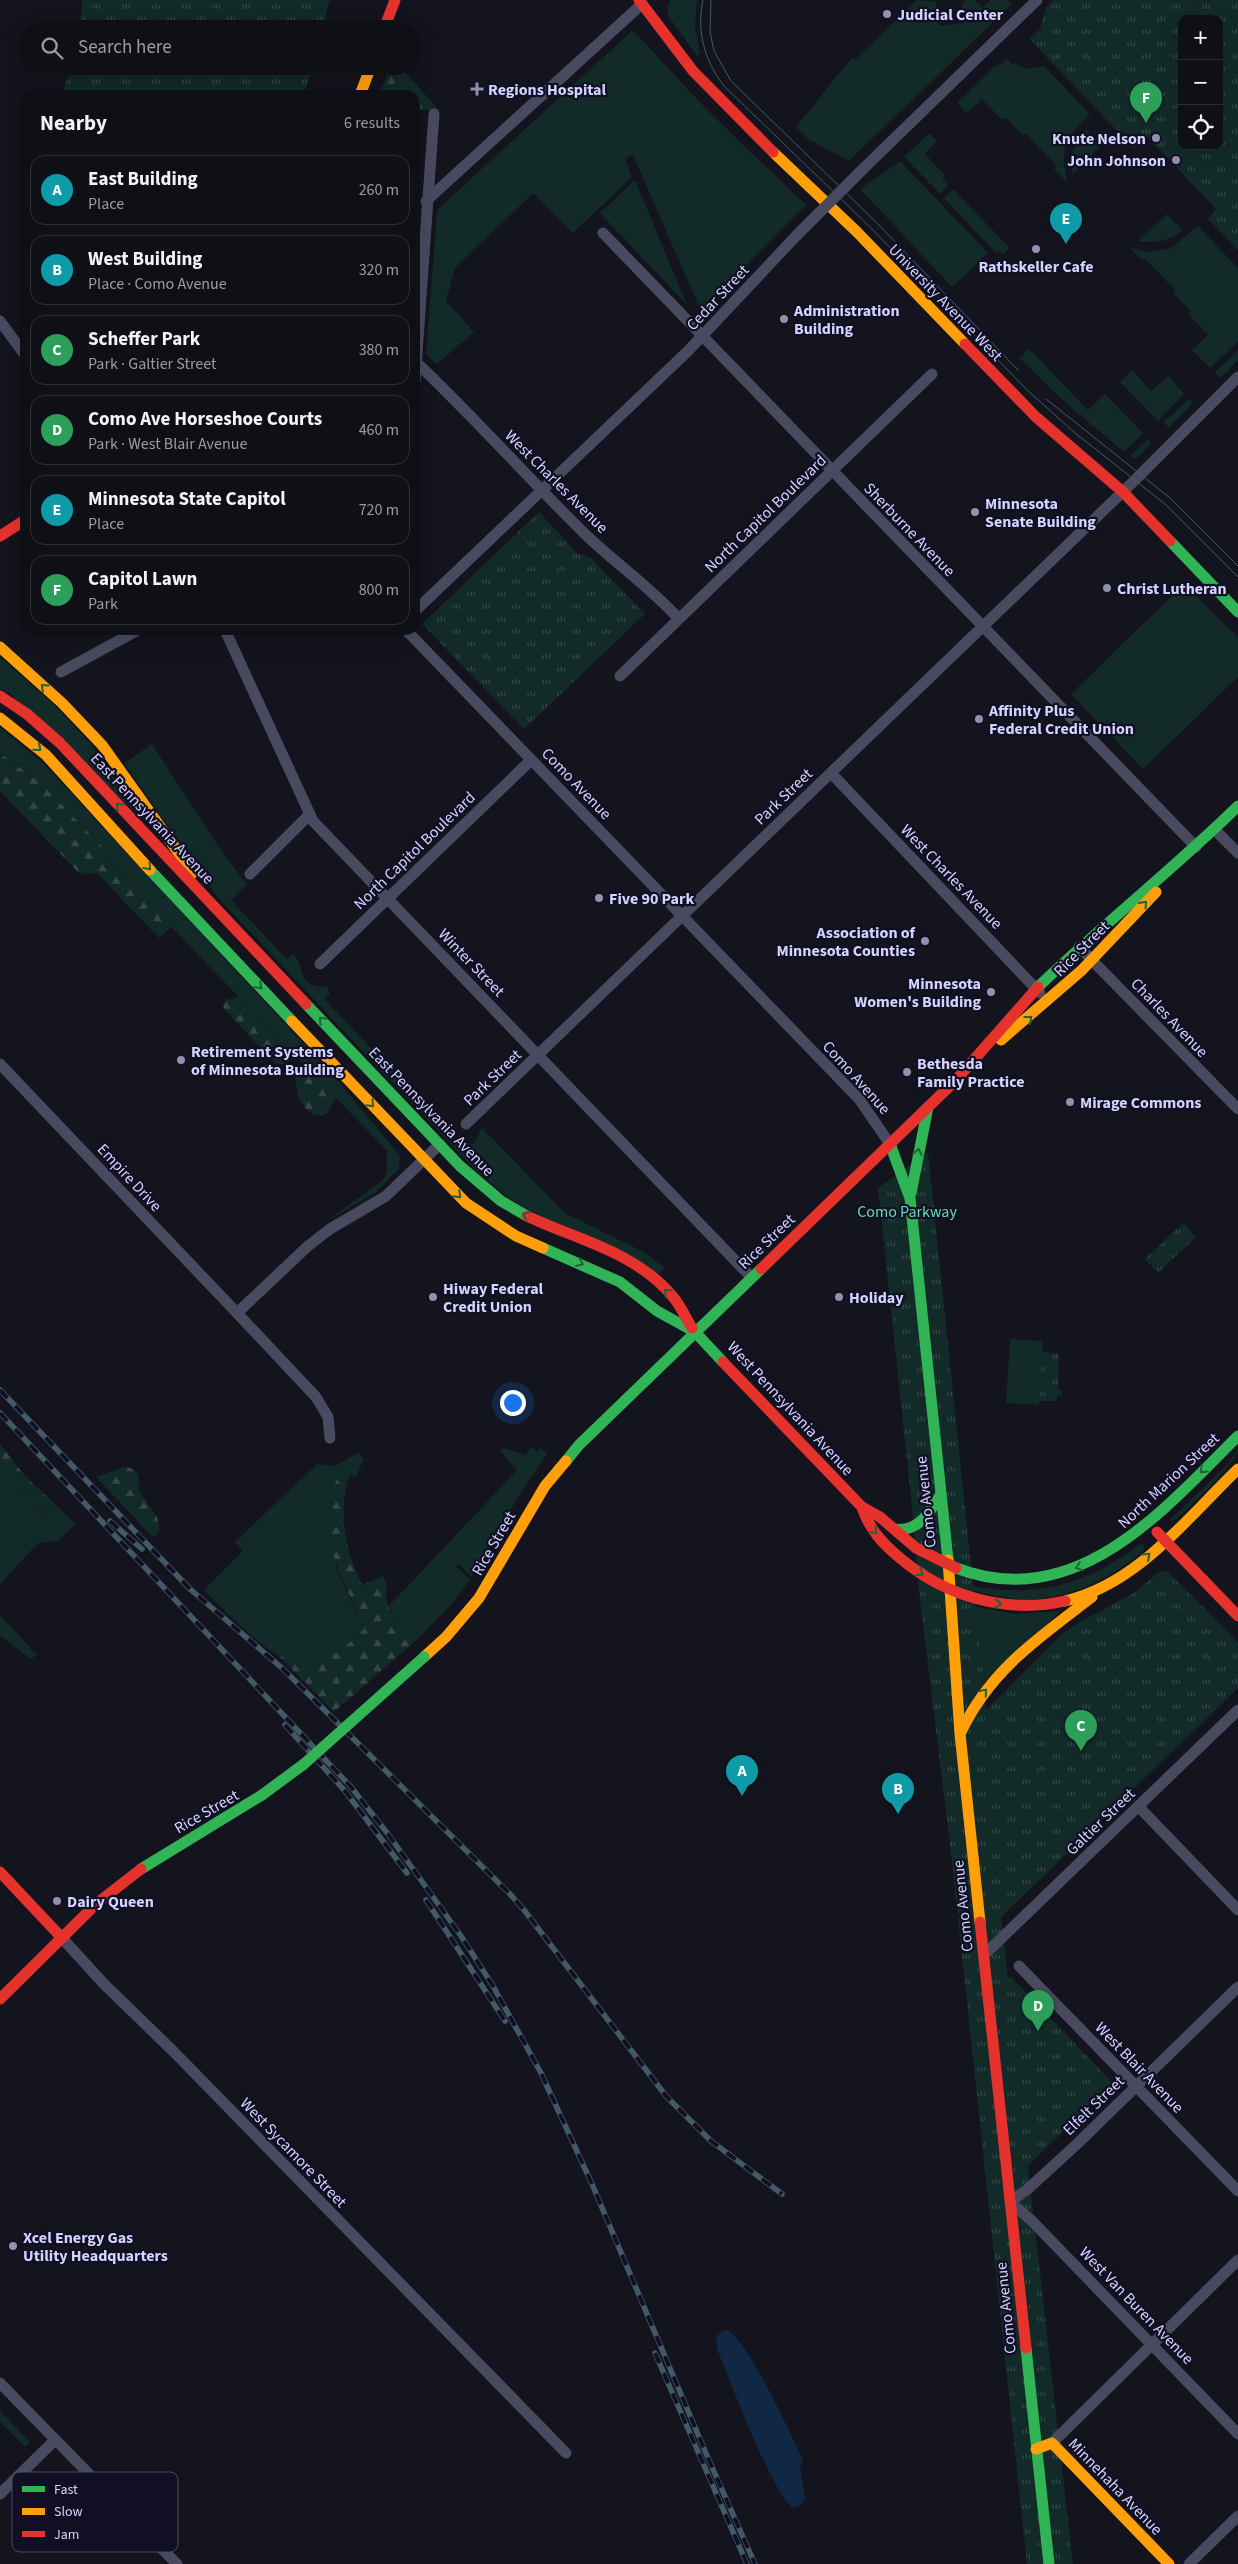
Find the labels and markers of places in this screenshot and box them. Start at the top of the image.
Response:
place label: Judicial Center [897,4,1004,26]
marker: Judicial Center [881,8,893,20]
place label: Regions Hospital [488,79,607,101]
marker: Regions Hospital [470,82,484,96]
pin: F [1130,82,1162,123]
place label: Knute Nelson [1052,128,1146,150]
marker: Knute Nelson [1150,132,1162,144]
place label: John Johnson [1067,150,1166,172]
marker: John Johnson [1170,154,1182,166]
pin: E [1050,203,1082,244]
marker: Rathskeller Cafe [1030,243,1042,255]
place label: Rathskeller Cafe [978,256,1094,278]
place label: Administration Building [793,300,900,340]
marker: Administration Building [778,313,790,325]
place label: Minnesota Senate Building [985,493,1096,533]
marker: Minnesota Senate Building [969,506,981,518]
place label: Christ Lutheran [1117,578,1227,600]
marker: Christ Lutheran [1101,582,1113,594]
place label: Affinity Plus Federal Credit Union [988,700,1134,740]
marker: Affinity Plus Federal Credit Union [973,713,985,725]
place label: Five 90 Park [609,888,694,910]
marker: Five 90 Park [593,892,605,904]
place label: Association of Minnesota Counties [776,922,916,962]
marker: Association of Minnesota Counties [919,935,931,947]
place label: Minnesota Women's Building [854,973,981,1013]
marker: Minnesota Women's Building [985,986,997,998]
place label: Retirement Systems of Minnesota Building [191,1041,344,1081]
place label: Bethesda Family Practice [917,1053,1025,1093]
marker: Retirement Systems of Minnesota Building [175,1054,187,1066]
marker: Bethesda Family Practice [901,1066,913,1078]
place label: Mirage Commons [1080,1092,1201,1114]
marker: Mirage Commons [1064,1096,1076,1108]
place label: Hiway Federal Credit Union [443,1278,544,1318]
place label: Holiday [849,1287,904,1309]
marker: Hiway Federal Credit Union [427,1291,439,1303]
marker: Holiday [833,1291,845,1303]
pin: C [1065,1710,1097,1751]
pin: A [726,1755,758,1796]
pin: B [882,1773,914,1814]
place label: Dairy Queen [67,1891,154,1913]
marker: Dairy Queen [51,1895,63,1907]
pin: D [1022,1990,1054,2031]
place label: Xcel Energy Gas Utility Headquarters [23,2227,168,2267]
marker: Xcel Energy Gas Utility Headquarters [7,2240,19,2252]

